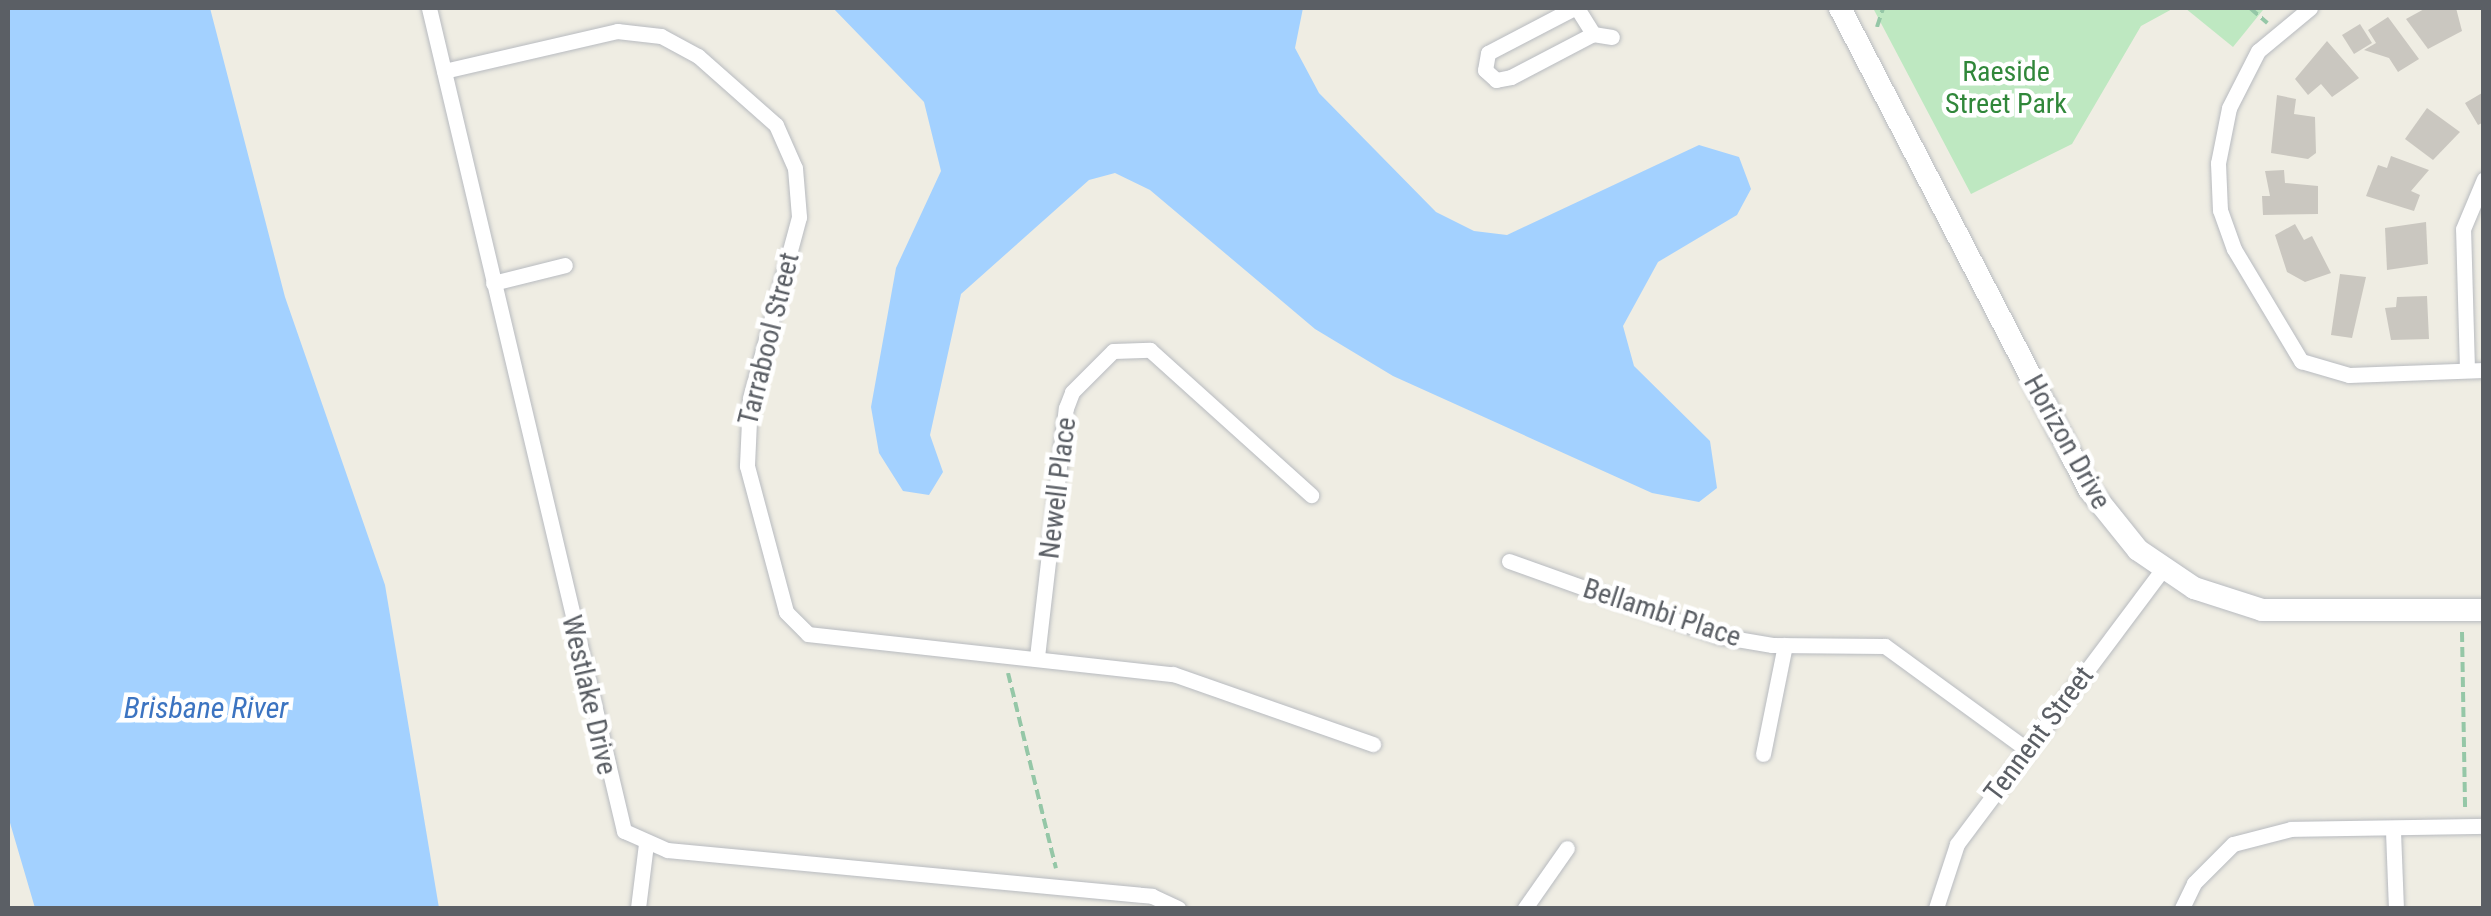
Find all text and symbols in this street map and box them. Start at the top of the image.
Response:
park label: Raeside Street Park [1945,55,2067,121]
street label: Tarrabool Street [731,249,807,429]
street label: Horizon Drive [2016,369,2118,515]
street label: Newell Place [1033,415,1083,561]
street label: Bellambi Place [1579,572,1745,654]
street label: Westlake Drive [554,612,624,778]
street label: Tennent Street [1977,660,2101,808]
water label: Brisbane River [124,690,288,726]

